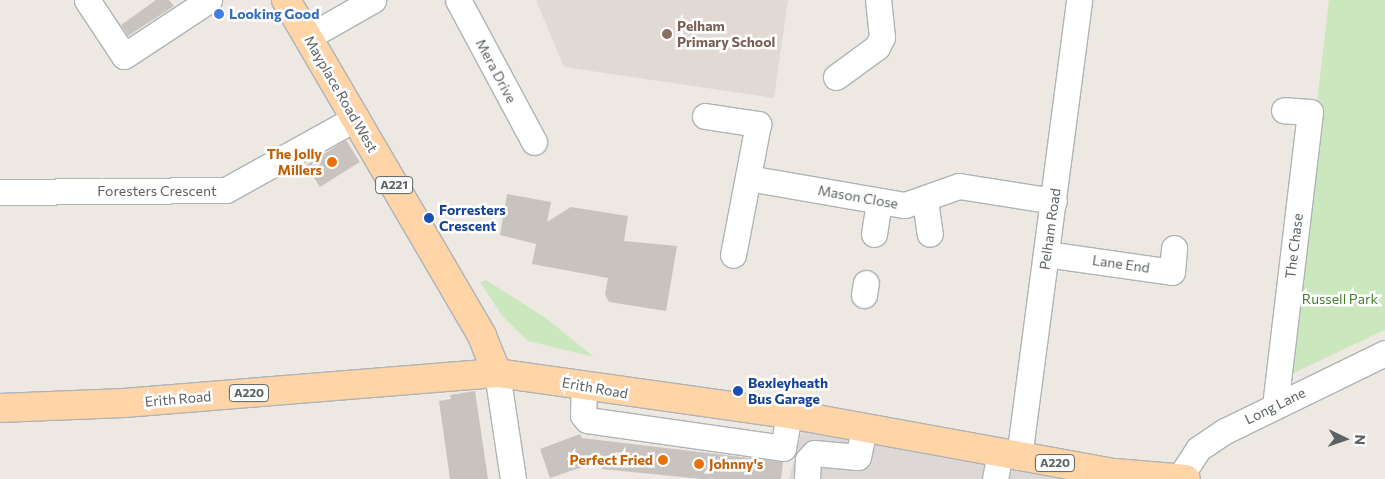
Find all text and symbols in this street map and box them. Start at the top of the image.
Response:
place label: Looking Good [229,6,319,22]
marker: Looking Good [213,8,225,20]
place label: Pelham Primary School [677,18,775,50]
marker: Pelham Primary School [661,28,673,40]
street label: Mayplace Road West [301,33,381,155]
street label: Mera Drive [472,36,520,106]
place label: The Jolly Millers [267,146,322,178]
marker: The Jolly Millers [326,156,338,168]
road number: A221 [374,176,414,194]
street label: Mason Close [817,182,899,212]
street label: Foresters Crescent [97,183,217,199]
street label: Pelham Road [1036,187,1064,271]
place label: Forresters Crescent [439,202,506,234]
marker: Forresters Crescent [423,212,435,224]
street label: The Chase [1282,212,1306,280]
street label: Lane End [1091,252,1151,276]
park label: Russell Park [1302,291,1378,307]
street label: Erith Road [561,374,629,402]
place label: Bexleyheath Bus Garage [748,375,828,408]
road number: A220 [228,383,270,402]
street label: Long Lane [1242,384,1308,428]
marker: Bexleyheath Bus Garage [732,385,744,397]
street label: Erith Road [144,388,212,410]
north arrow [1320,414,1370,464]
text: N [1352,434,1369,445]
place label: Perfect Fried [570,452,653,468]
road number: A220 [1034,453,1076,472]
marker: Perfect Fried [657,454,669,466]
place label: Johnny's [709,456,763,472]
marker: Johnny's [693,458,705,470]

